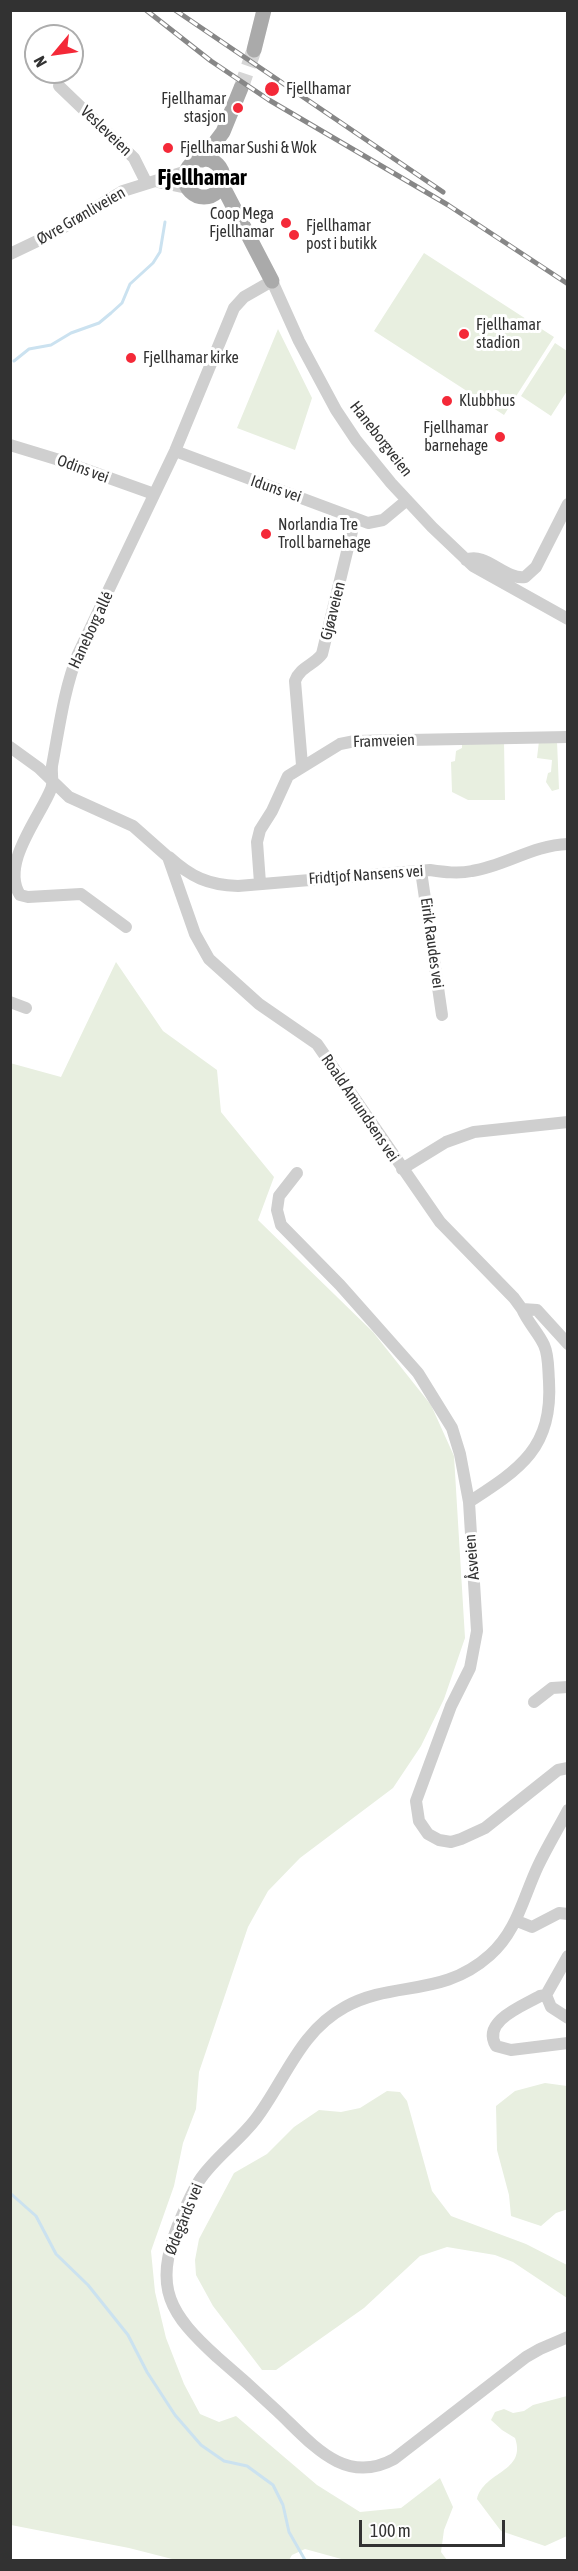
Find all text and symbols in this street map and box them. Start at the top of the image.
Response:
north arrow [24,24,84,84]
text: N [30,53,50,70]
place label: Fjellhamar [286,79,351,99]
marker: Fjellhamar [263,80,281,98]
place label: Fjellhamar stasjon [161,89,226,127]
marker: Fjellhamar stasjon [231,101,245,115]
street label: Vesleveien [76,102,136,160]
place label: Fjellhamar Sushi & Wok [180,138,317,158]
marker: Fjellhamar Sushi & Wok [161,141,175,155]
district label: Fjellhamar [157,165,247,191]
street label: Øvre Grønliveien [33,183,129,249]
place label: Coop Mega Fjellhamar [209,204,274,242]
marker: Coop Mega Fjellhamar [279,216,293,230]
place label: Fjellhamar post i butikk [306,216,377,254]
marker: Fjellhamar post i butikk [287,228,301,242]
place label: Fjellhamar stadion [476,315,541,353]
marker: Fjellhamar stadion [457,327,471,341]
place label: Fjellhamar kirke [143,348,239,368]
marker: Fjellhamar kirke [124,351,138,365]
place label: Klubbhus [459,391,515,411]
marker: Klubbhus [440,394,454,408]
street label: Haneborgveien [346,397,416,481]
place label: Fjellhamar barnehage [423,418,488,456]
marker: Fjellhamar barnehage [493,430,507,444]
street label: Odins vei [55,451,111,487]
street label: Iduns vei [248,471,304,507]
place label: Norlandia Tre Troll barnehage [278,515,371,553]
marker: Norlandia Tre Troll barnehage [259,527,273,541]
street label: Gjøaveien [316,580,350,642]
street label: Haneborg allé [65,588,117,672]
street label: Framveien [353,730,415,752]
street label: Fridtjof Nansens vei [308,861,424,889]
street label: Eirik Raudes vei [416,896,448,990]
street label: Roald Amundsens vei [317,1051,403,1165]
street label: Åsveien [460,1533,484,1581]
street label: Ødegårds vei [161,2180,207,2258]
scale bar [362,2508,508,2546]
text: 100 m [370,2520,411,2541]

